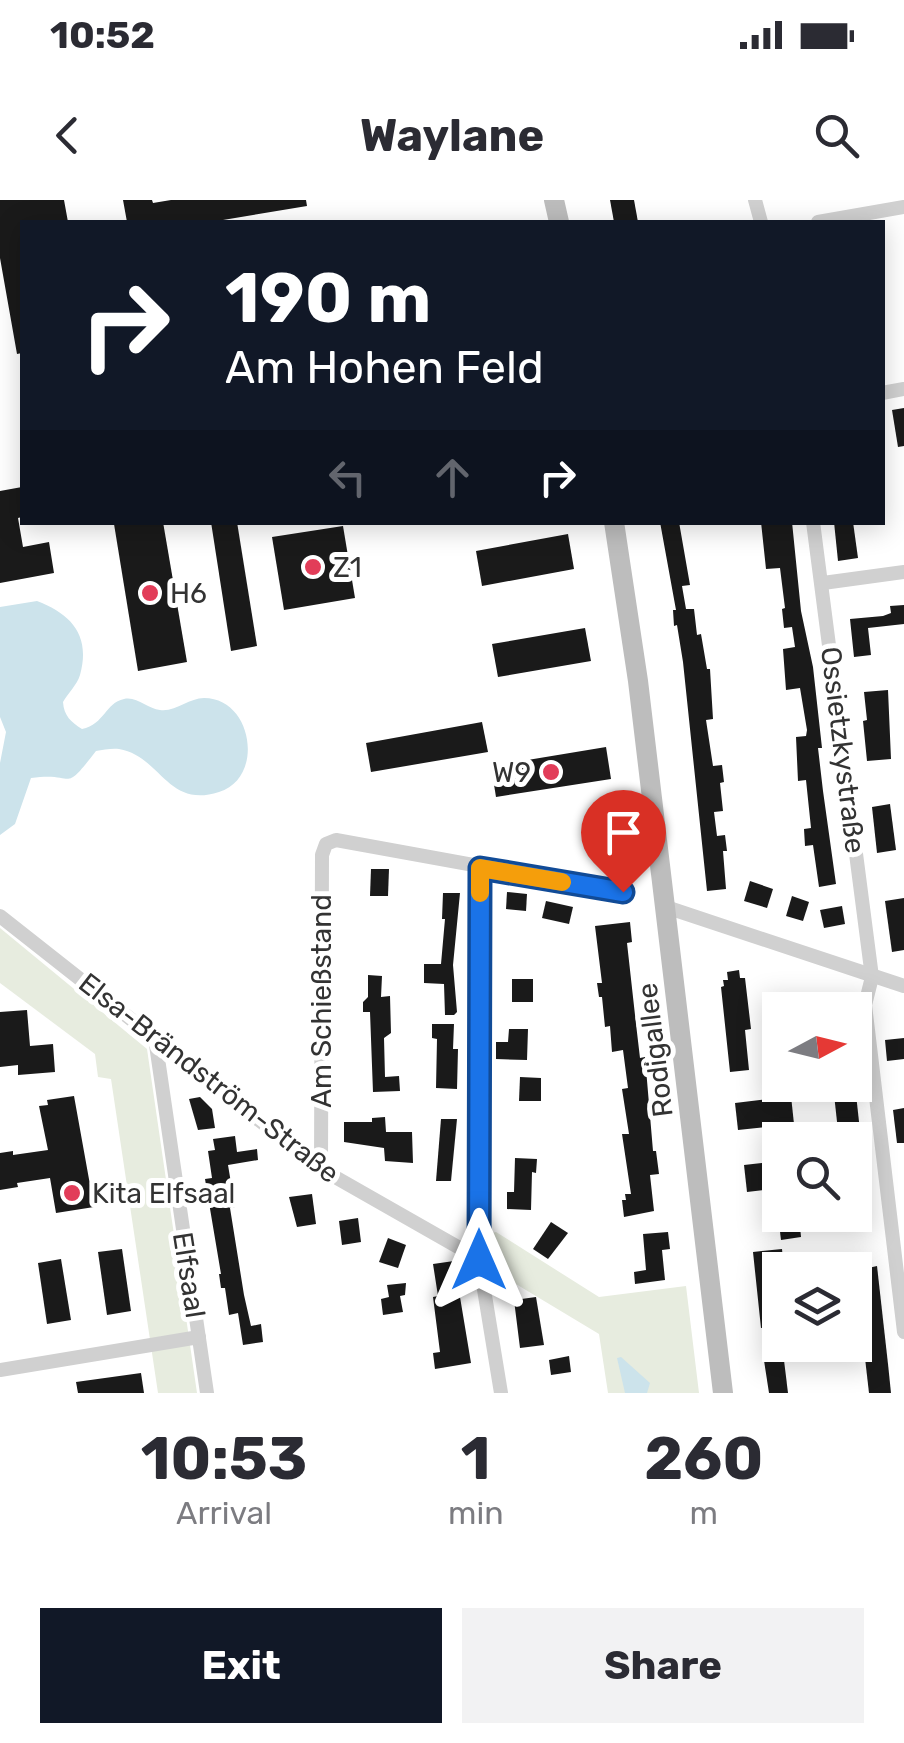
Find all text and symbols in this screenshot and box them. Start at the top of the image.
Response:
text: 10:52 [50,12,155,58]
icon: back [40,108,95,163]
icon: search [809,108,864,163]
text: Waylane [360,109,544,162]
text: 190 m [225,257,431,340]
icon: right [60,260,190,390]
text: Am Hohen Feld [225,341,544,394]
icon: left [320,450,375,505]
icon: ahead [425,450,480,505]
icon: right [530,450,585,505]
place label: Z1 [333,551,362,584]
marker: Z1 [302,556,324,578]
place label: H6 [170,577,207,610]
marker: H6 [139,582,161,604]
street label: Ossietzkystraße [814,645,872,855]
place label: W9 [492,756,531,789]
marker: W9 [540,761,562,783]
pin [581,790,666,893]
icon: arrive [596,805,651,860]
street label: Am Schießstand [305,894,338,1108]
street label: Elsa-Brändström-Straße [72,966,346,1190]
street label: Rodigallee [630,981,680,1119]
north arrow [762,992,872,1102]
map controls [762,992,872,1362]
button: search [762,1122,872,1232]
place label: Kita Elfsaal [92,1177,235,1210]
marker: Kita Elfsaal [61,1182,83,1204]
position arrow [427,1208,531,1312]
street label: Elfsaal [166,1230,212,1320]
button: layers [762,1252,872,1362]
text: 10:53 [141,1423,307,1494]
text: 1 [461,1423,491,1494]
text: 260 [644,1423,763,1494]
text: Arrival [176,1494,272,1532]
text: min [448,1494,504,1532]
text: m [690,1494,718,1532]
button: Exit [40,1608,442,1723]
button: Share [462,1608,864,1723]

